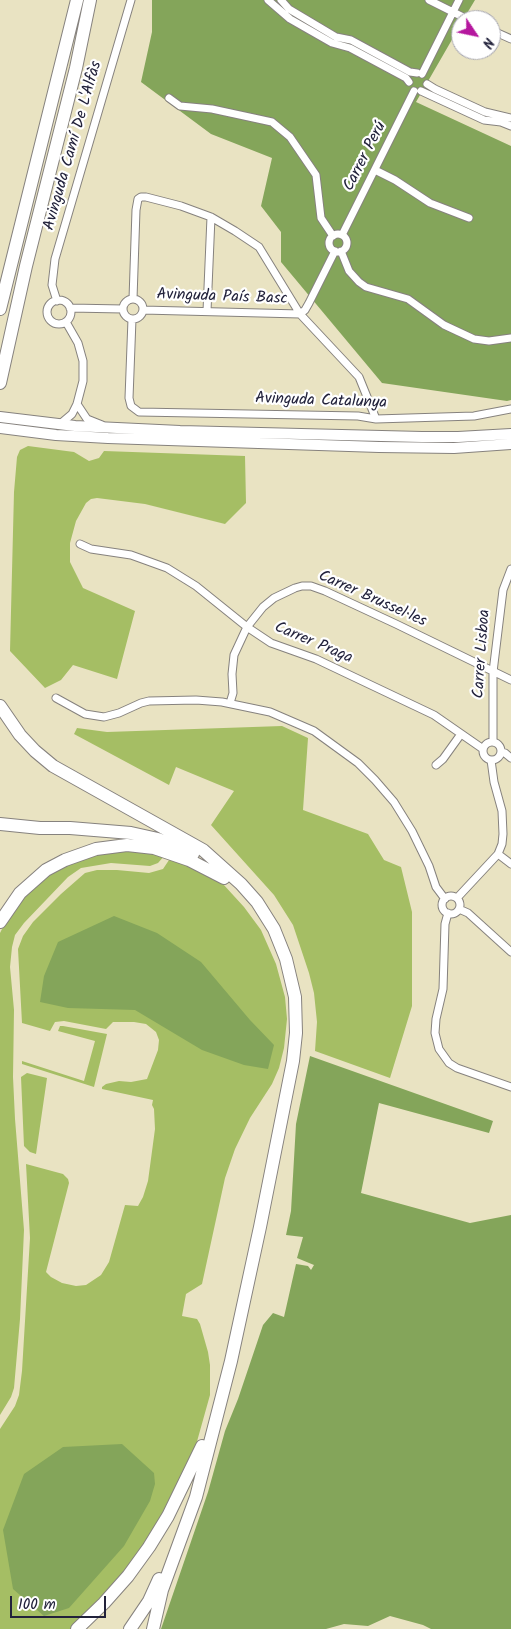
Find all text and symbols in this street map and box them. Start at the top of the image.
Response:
north arrow [451,10,501,60]
text: N [476,33,499,53]
street label: Avinguda Camí De L'Alfàs [41,59,107,233]
street label: Carrer Perú [340,119,392,195]
street label: Avinguda País Basc [156,286,288,310]
street label: Avinguda Catalunya [255,390,387,414]
street label: Carrer Brussel·les [315,568,429,632]
street label: Carrer Lisboa [470,609,496,699]
street label: Carrer Praga [271,619,355,669]
scale bar [12,1586,109,1618]
text: 100 m [18,1593,56,1617]

